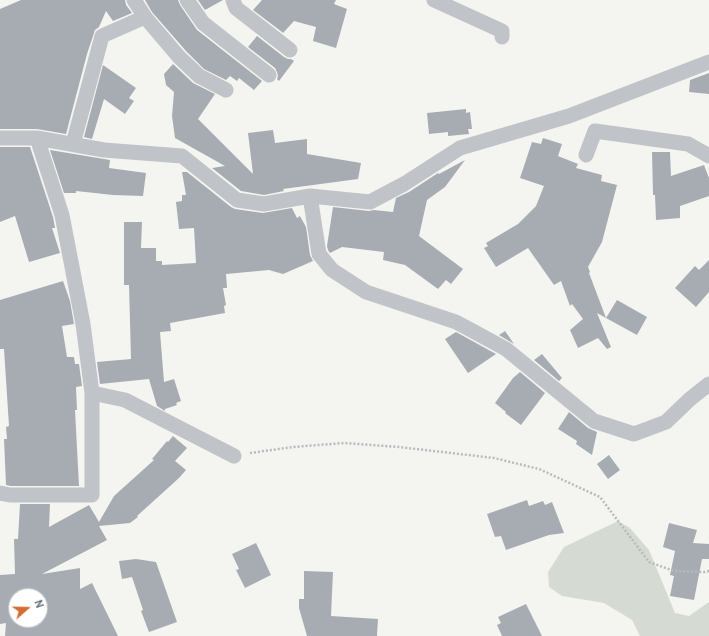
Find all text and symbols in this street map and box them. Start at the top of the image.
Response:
north arrow [8,588,48,628]
text: N [30,598,46,610]

